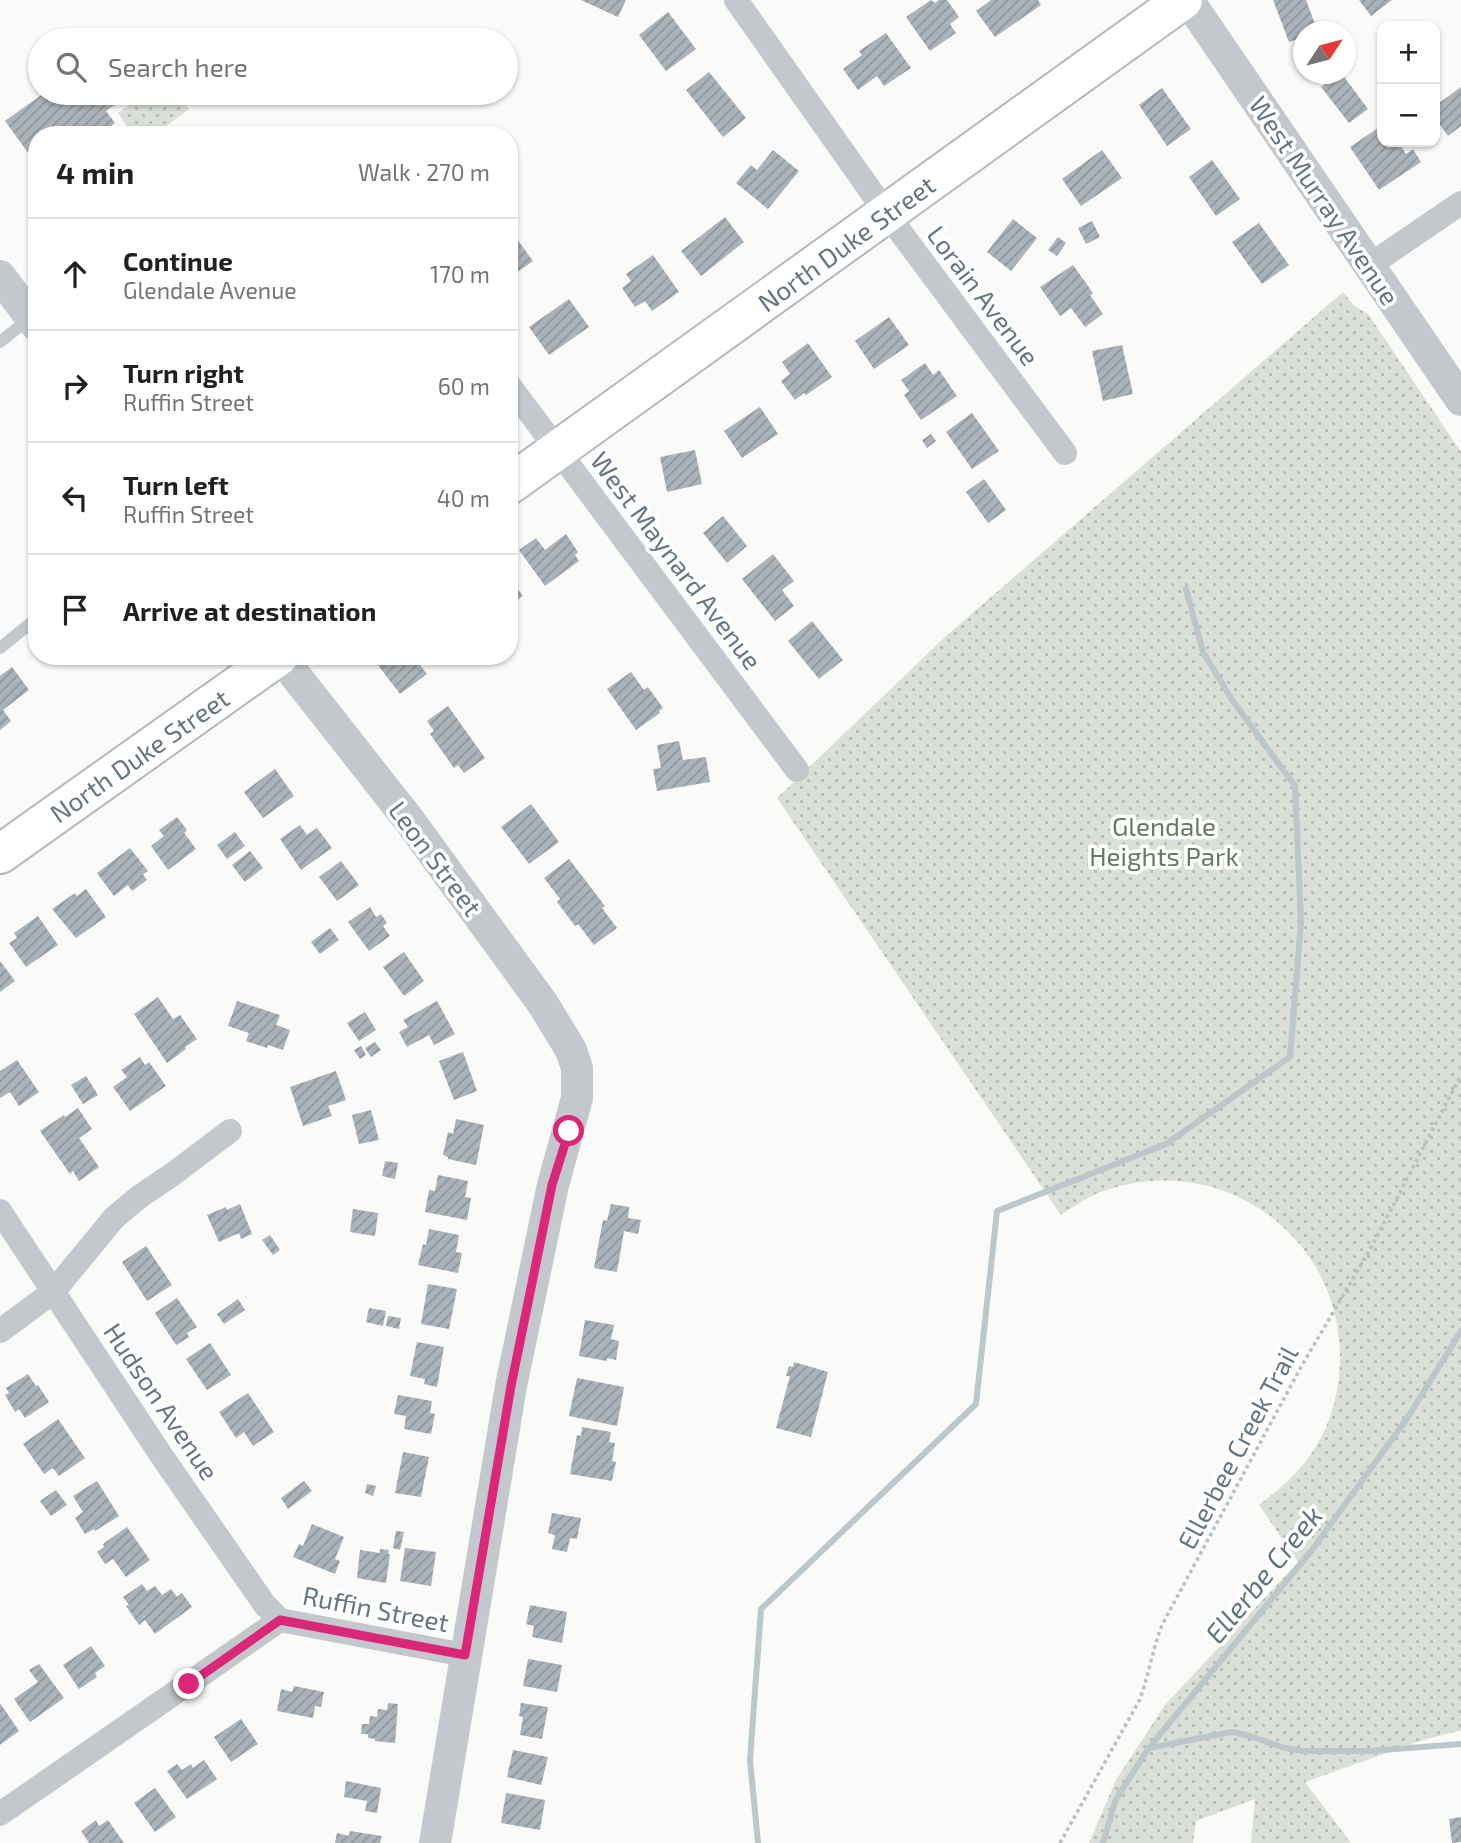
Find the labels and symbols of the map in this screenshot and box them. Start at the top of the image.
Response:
north arrow [1293,21,1356,84]
street label: West Murray Avenue [1244,90,1406,310]
street label: North Duke Street [751,168,941,318]
street label: Lorain Avenue [921,219,1047,371]
street label: West Maynard Avenue [585,445,769,675]
street label: North Duke Street [44,682,234,828]
street label: Leon Street [383,795,489,921]
park label: Glendale Heights Park [1089,810,1239,871]
route start [553,1115,584,1146]
street label: Hudson Avenue [98,1317,226,1485]
street label: Ellerbee Creek Trail [1170,1340,1304,1554]
water label: Ellerbe Creek [1197,1498,1329,1650]
street label: Ruffin Street [300,1579,452,1637]
route end [173,1668,204,1699]

